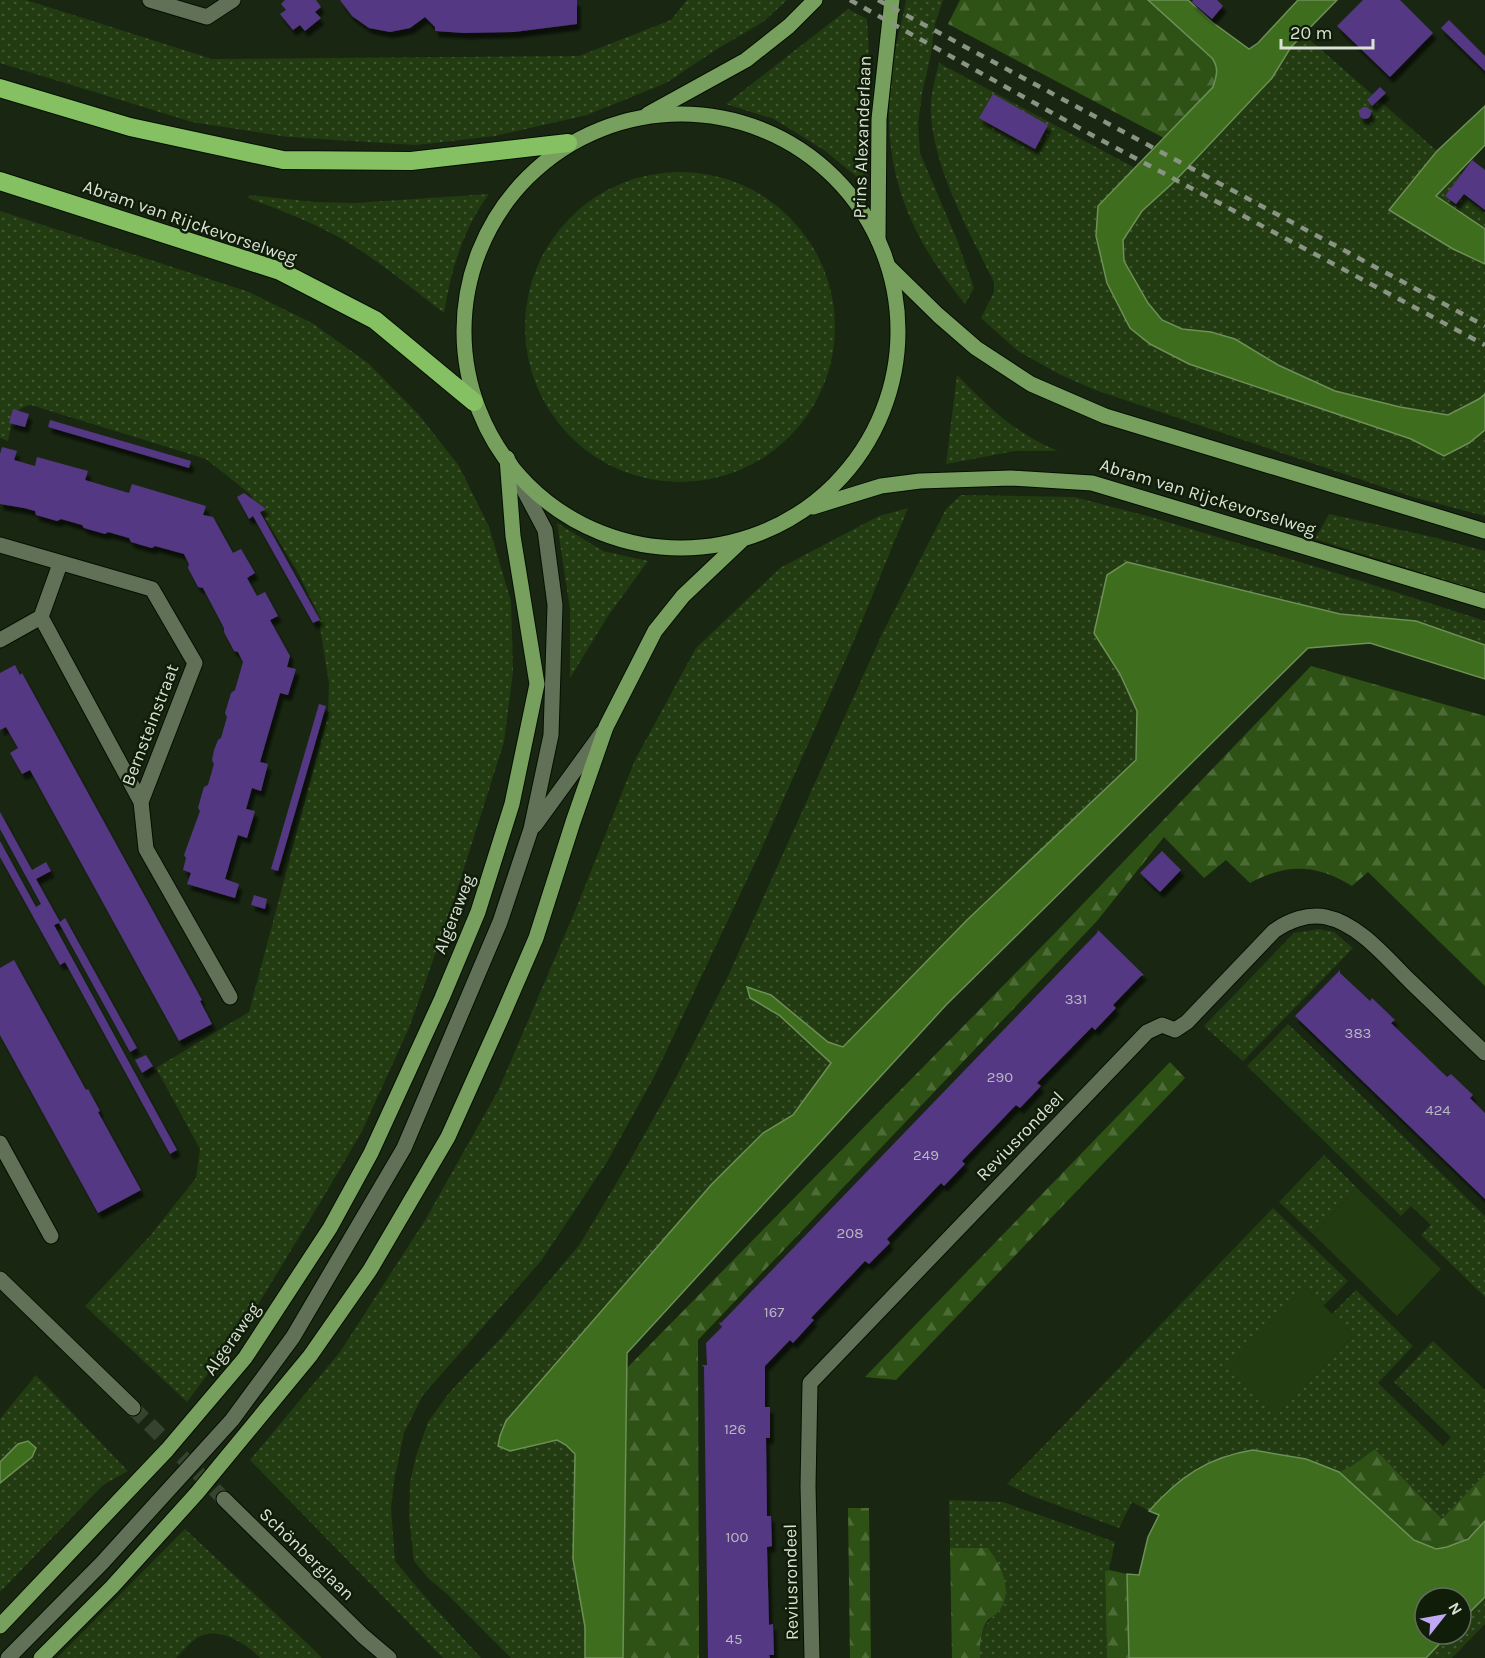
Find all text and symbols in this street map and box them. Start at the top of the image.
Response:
scale bar [1281,12,1372,50]
text: 20 m [1290,22,1332,44]
street label: Prins Alexanderlaan [848,55,876,219]
street label: Abram van Rijckevorselweg [80,175,300,269]
street label: Abram van Rijckevorselweg [1097,454,1319,540]
street label: Bernsteinstraat [117,661,183,789]
street label: Algeraweg [429,871,479,957]
house number: 331 [1065,990,1087,1008]
house number: 383 [1345,1024,1371,1042]
house number: 290 [987,1068,1013,1086]
street label: Reviusrondeel [972,1086,1068,1186]
house number: 424 [1425,1101,1451,1119]
house number: 249 [913,1146,939,1164]
house number: 208 [837,1224,863,1242]
street label: Algeraweg [199,1298,265,1380]
house number: 167 [764,1303,784,1321]
house number: 126 [724,1420,746,1438]
street label: Schönberglaan [255,1503,359,1605]
street label: Reviusrondeel [779,1524,803,1640]
house number: 100 [726,1528,748,1546]
north arrow [1413,1586,1473,1646]
text: N [1444,1599,1467,1618]
house number: 45 [726,1630,742,1648]

